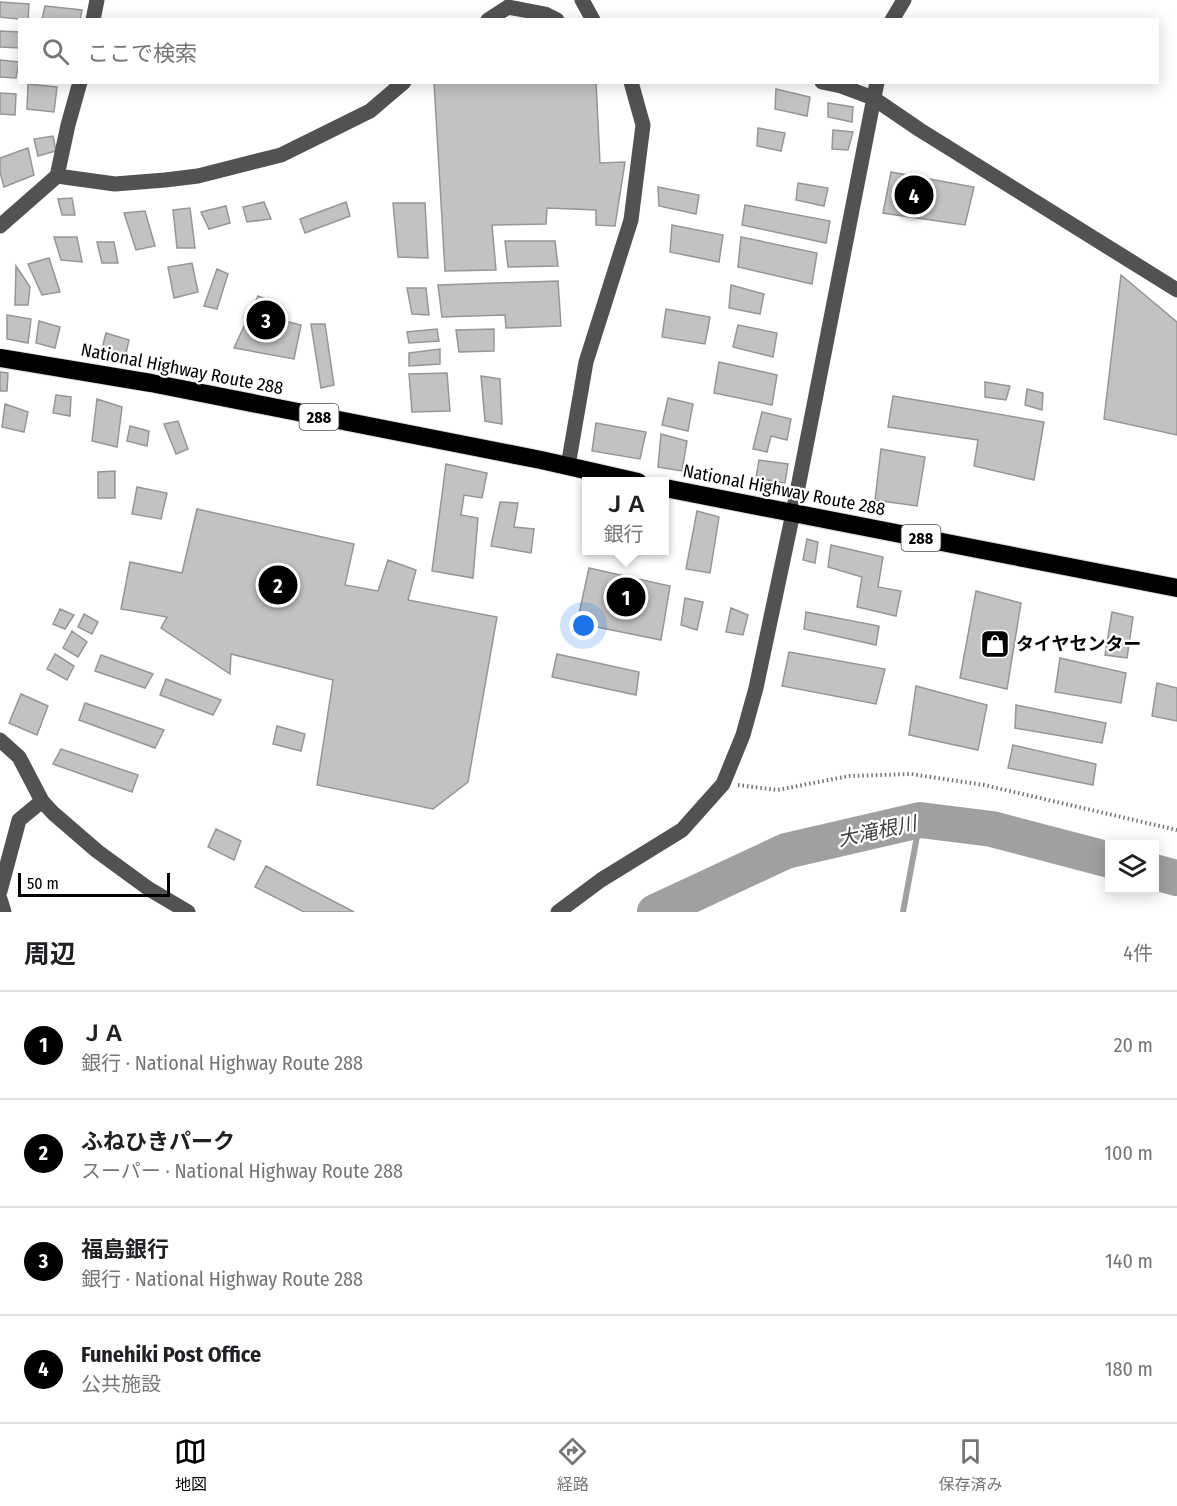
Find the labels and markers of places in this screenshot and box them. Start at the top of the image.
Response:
pin: 4 [894,172,934,218]
pin: 3 [246,298,286,342]
pin: 2 [258,562,298,608]
pin: 1 [606,574,646,620]
shop icon: タイヤセンター [979,628,1011,660]
place label: タイヤセンター [1016,633,1141,655]

